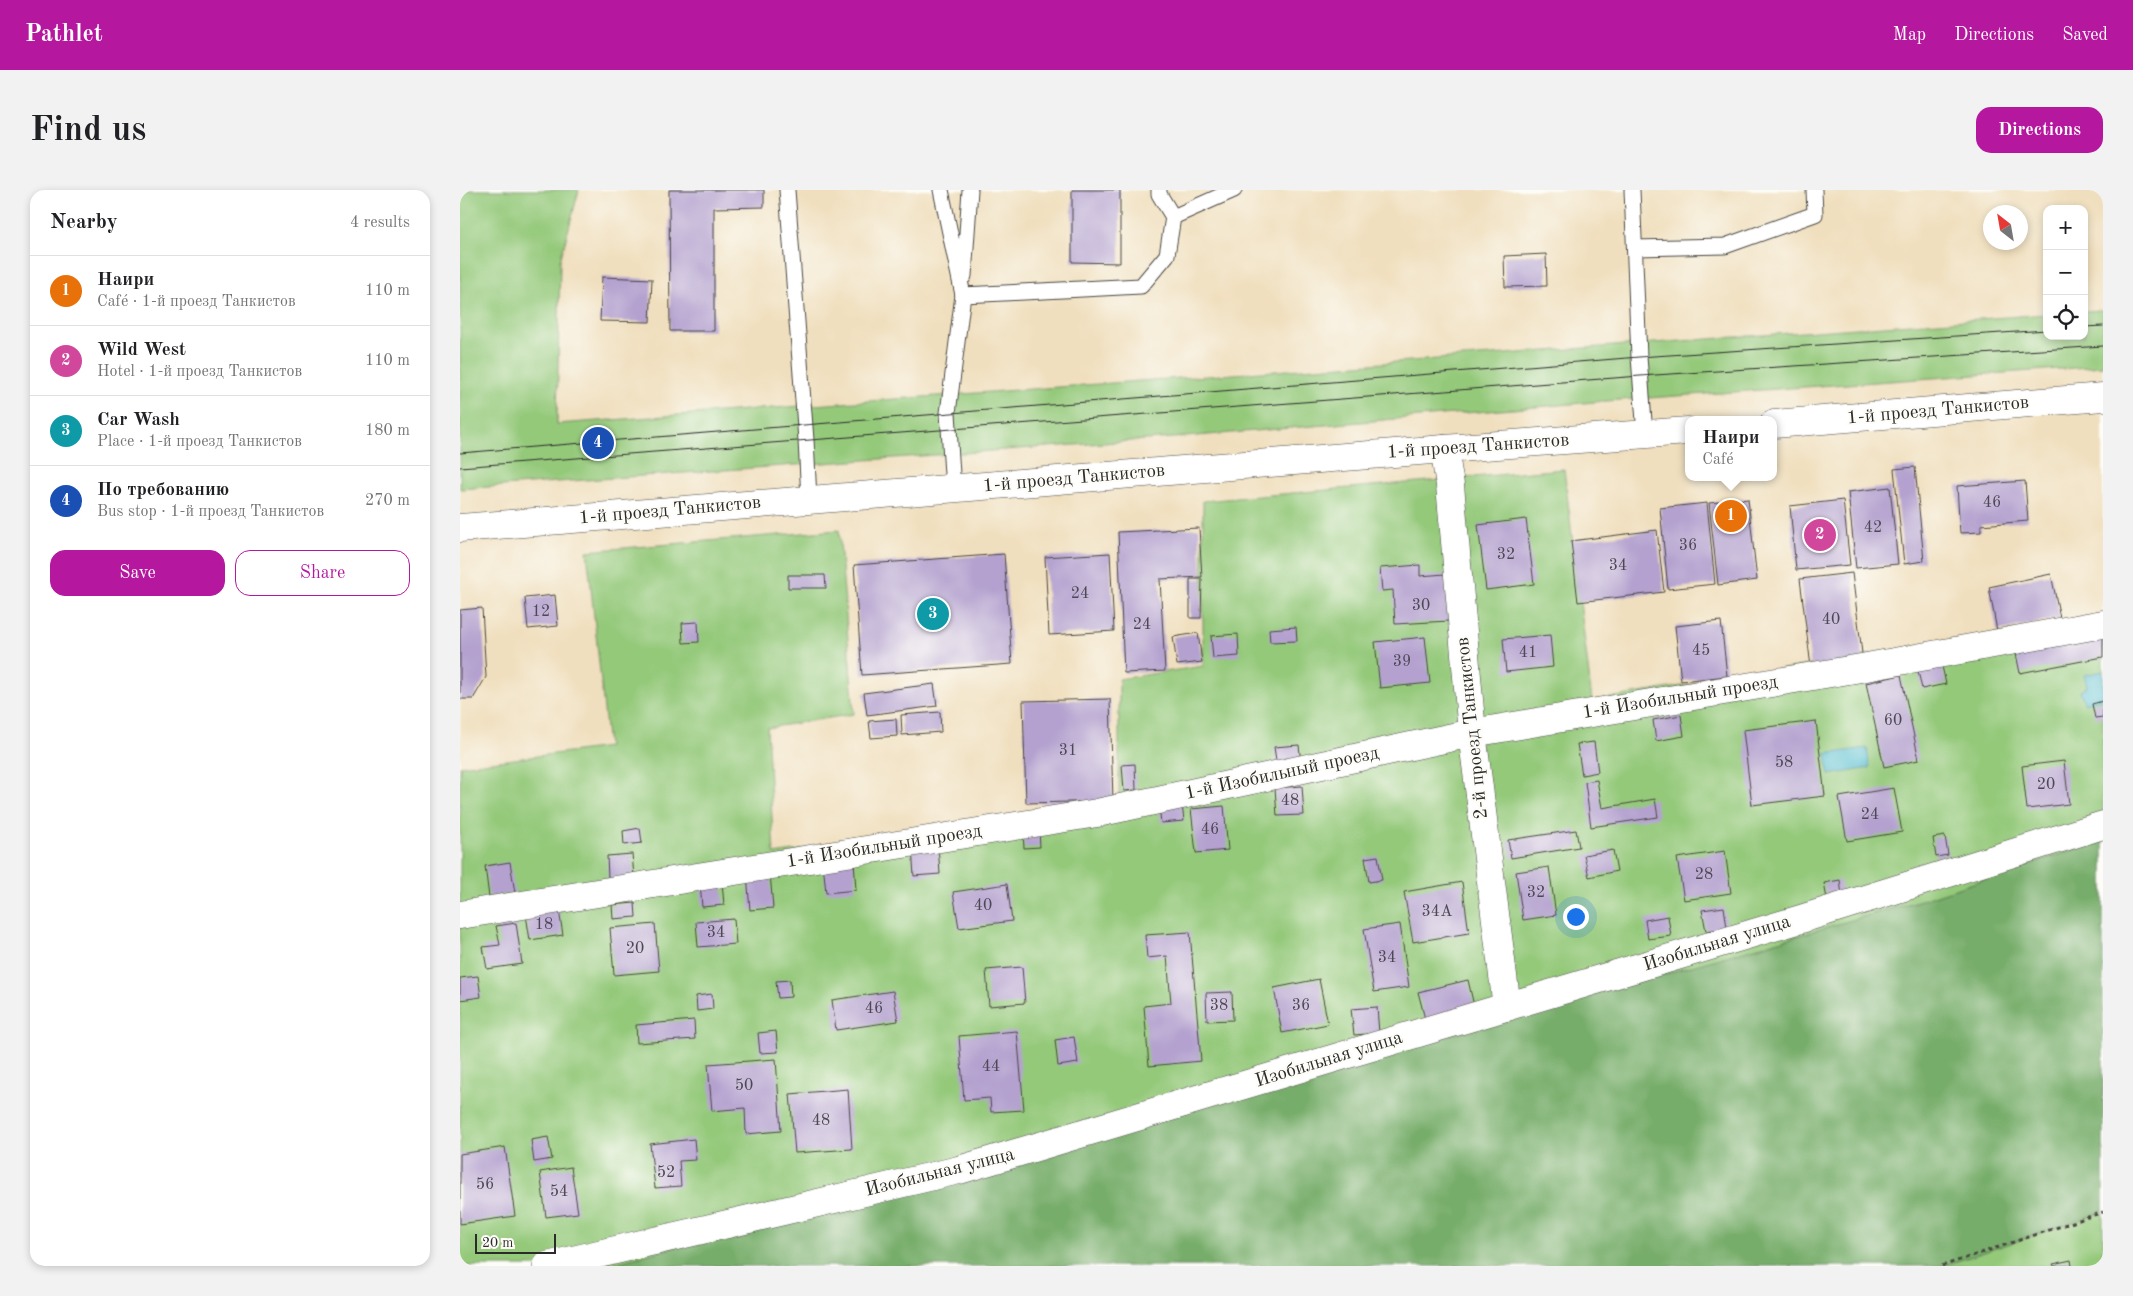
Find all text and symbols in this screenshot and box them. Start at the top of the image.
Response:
text: Pathlet [25,23,103,47]
text: Map [1893,26,1926,44]
text: Directions [1954,26,2034,44]
text: Saved [2062,26,2108,44]
button: Directions [1976,107,2103,153]
text: Find us [30,113,146,148]
north arrow [1983,205,2028,250]
map controls [2043,205,2088,340]
button: + [2043,205,2088,250]
text: Nearby [50,212,118,233]
text: 4 results [350,215,410,231]
button: − [2043,250,2088,295]
text: Наири [97,271,154,290]
text: 1 [61,283,71,299]
text: 110 m [365,283,410,299]
text: Café · 1-й проезд Танкистов [97,294,296,310]
button: locate [2043,295,2088,340]
text: Wild West [97,341,186,360]
text: 2 [61,353,71,369]
text: 110 m [365,353,410,369]
text: Hotel · 1-й проезд Танкистов [97,364,302,380]
street label: 1-й проезд Танкистов [1846,394,2030,428]
text: Car Wash [97,411,180,430]
popup [1685,416,1777,481]
text: 3 [61,423,71,439]
text: 180 m [365,423,410,439]
pin: 4 [582,424,614,462]
text: Наири [1702,429,1760,448]
street label: 1-й проезд Танкистов [1386,431,1570,463]
text: Place · 1-й проезд Танкистов [97,434,302,450]
text: Café [1702,452,1734,468]
street label: 1-й проезд Танкистов [982,462,1166,496]
text: По требованию [97,481,229,500]
text: 4 [61,493,71,509]
text: 270 m [365,493,410,509]
street label: 1-й проезд Танкистов [578,494,762,528]
house number: 46 [1983,495,2001,511]
pin: 1 [1715,497,1747,535]
text: Bus stop · 1-й проезд Танкистов [97,504,324,520]
pin: 2 [1804,516,1836,554]
house number: 42 [1864,520,1882,536]
house number: 36 [1679,538,1697,554]
house number: 32 [1497,547,1515,563]
button: Save [50,550,225,596]
button: Share [235,550,410,596]
house number: 34 [1609,558,1627,574]
house number: 24 [1071,586,1089,602]
pin: 3 [917,595,949,633]
house number: 30 [1412,598,1430,614]
house number: 12 [532,604,550,620]
house number: 40 [1822,612,1840,628]
house number: 24 [1133,617,1151,633]
street label: 2-й проезд Танкистов [1454,636,1492,820]
house number: 45 [1692,643,1710,659]
house number: 41 [1519,645,1537,661]
house number: 39 [1393,654,1411,670]
street label: 1-й Изобильный проезд [1581,673,1780,723]
house number: 60 [1884,713,1902,729]
house number: 31 [1059,743,1077,759]
street label: 1-й Изобильный проезд [1183,744,1381,804]
house number: 58 [1775,755,1793,771]
house number: 20 [2037,777,2055,793]
house number: 48 [1281,793,1299,809]
house number: 24 [1861,807,1879,823]
street label: 1-й Изобильный проезд [785,822,984,872]
house number: 46 [1201,822,1219,838]
house number: 28 [1695,867,1713,883]
house number: 32 [1527,885,1545,901]
house number: 40 [974,898,992,914]
house number: 34А [1422,904,1452,920]
your location [1563,904,1589,930]
street label: Изобильная улица [1641,912,1794,975]
house number: 18 [535,917,553,933]
house number: 34 [707,925,725,941]
house number: 20 [626,941,644,957]
house number: 34 [1378,950,1396,966]
house number: 38 [1210,998,1228,1014]
house number: 36 [1292,998,1310,1014]
house number: 46 [865,1001,883,1017]
street label: Изобильная улица [1253,1028,1406,1091]
house number: 44 [982,1059,1000,1075]
house number: 50 [735,1078,753,1094]
house number: 48 [812,1113,830,1129]
street label: Изобильная улица [863,1145,1017,1201]
house number: 52 [657,1165,675,1181]
house number: 56 [476,1177,494,1193]
house number: 54 [550,1184,568,1200]
scale bar [475,1231,556,1254]
text: 20 m [482,1236,513,1250]

